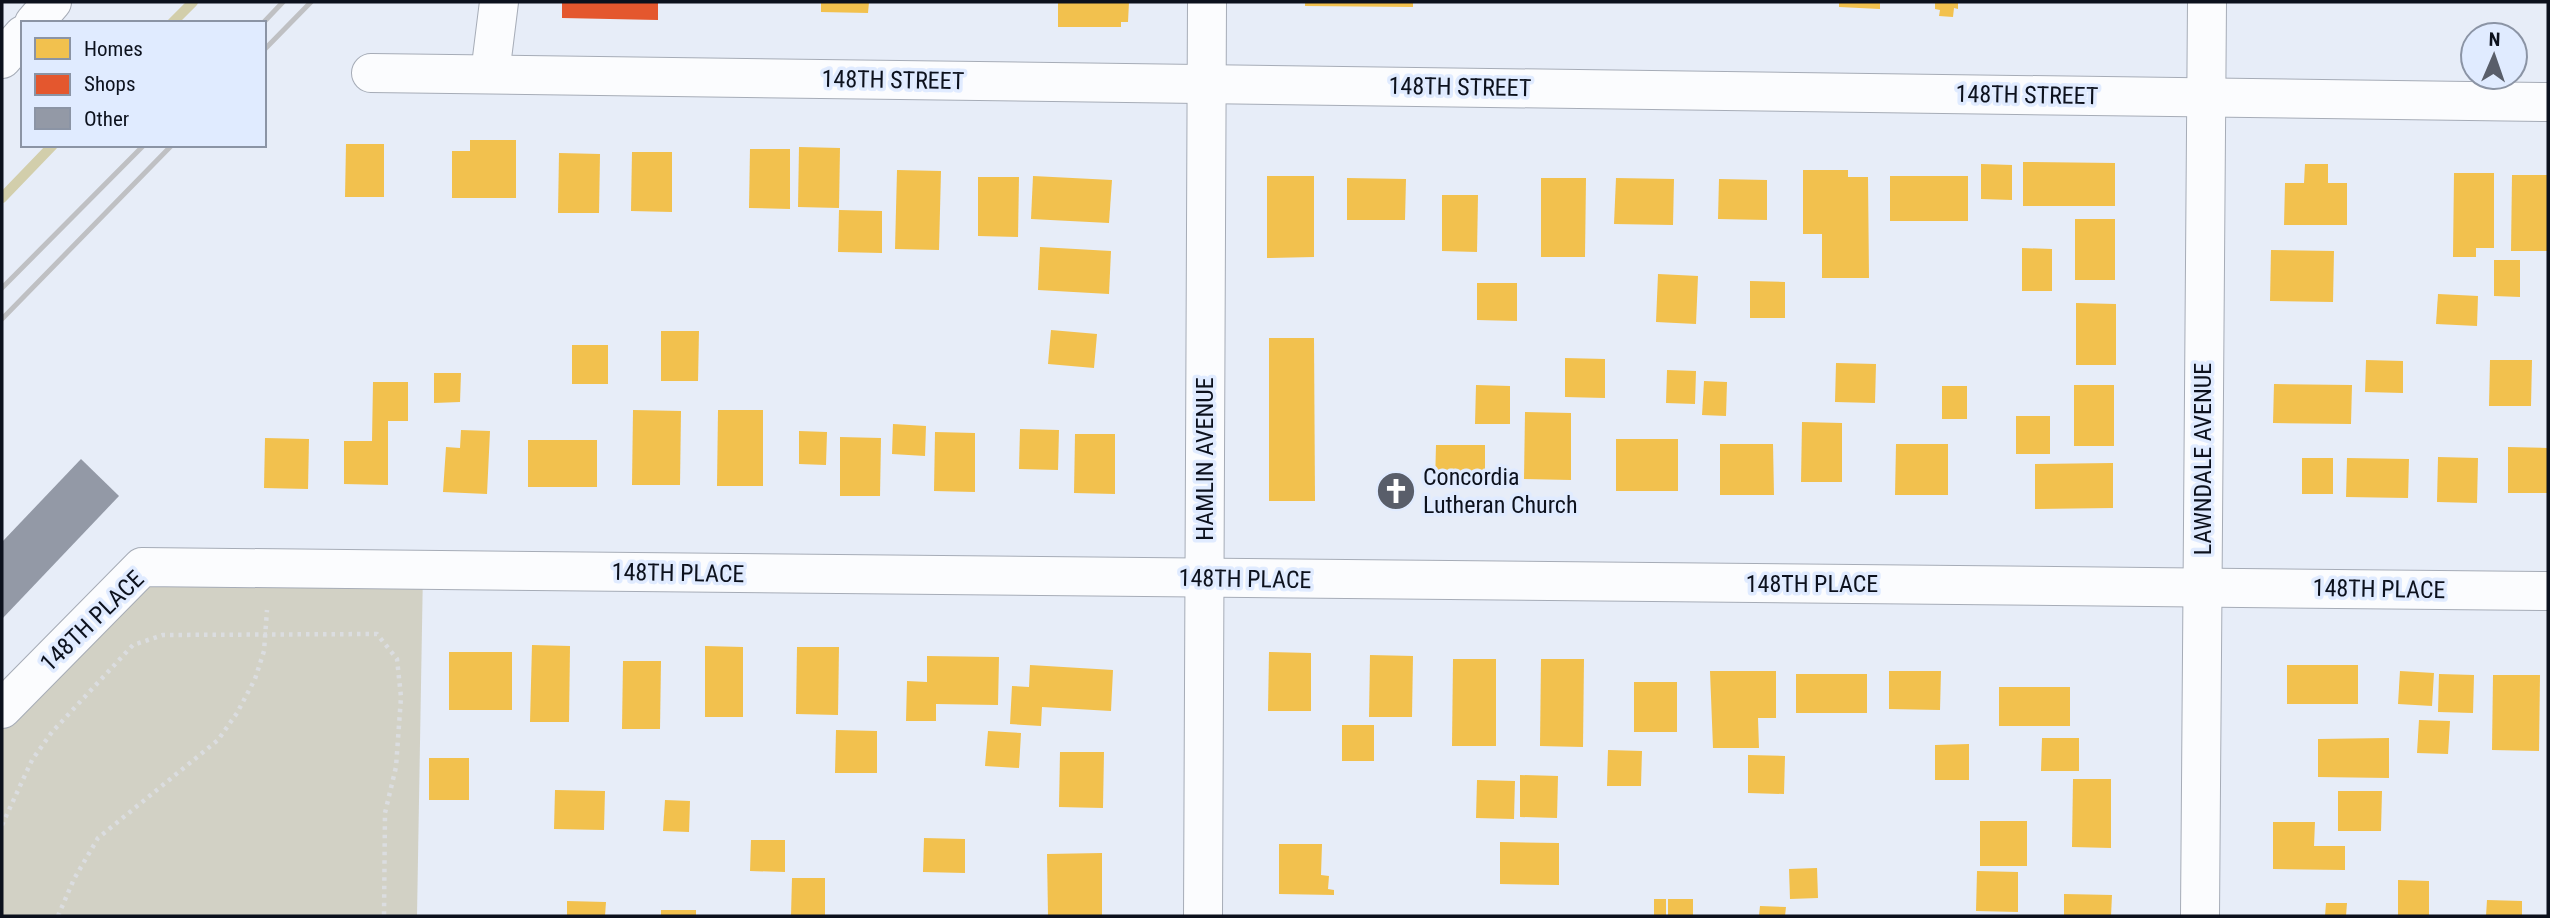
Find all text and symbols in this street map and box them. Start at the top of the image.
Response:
legend [21,21,266,147]
north arrow [2459,21,2529,91]
text: N [2488,28,2501,51]
text: Homes [84,37,143,61]
street label: 148TH STREET [821,65,965,95]
text: Shops [84,72,136,96]
street label: 148TH STREET [1388,72,1532,102]
street label: 148TH STREET [1955,80,2099,110]
text: Other [84,107,129,131]
street label: LAWNDALE AVENUE [2189,363,2217,555]
street label: HAMLIN AVENUE [1191,377,1219,541]
place label: Concordia Lutheran Church [1423,463,1577,519]
church icon: Concordia Lutheran Church [1375,470,1417,512]
street label: 148TH PLACE [611,558,745,588]
street label: 148TH PLACE [1178,564,1312,594]
street label: 148TH PLACE [35,565,149,677]
street label: 148TH PLACE [1746,570,1878,598]
street label: 148TH PLACE [2312,574,2446,604]

